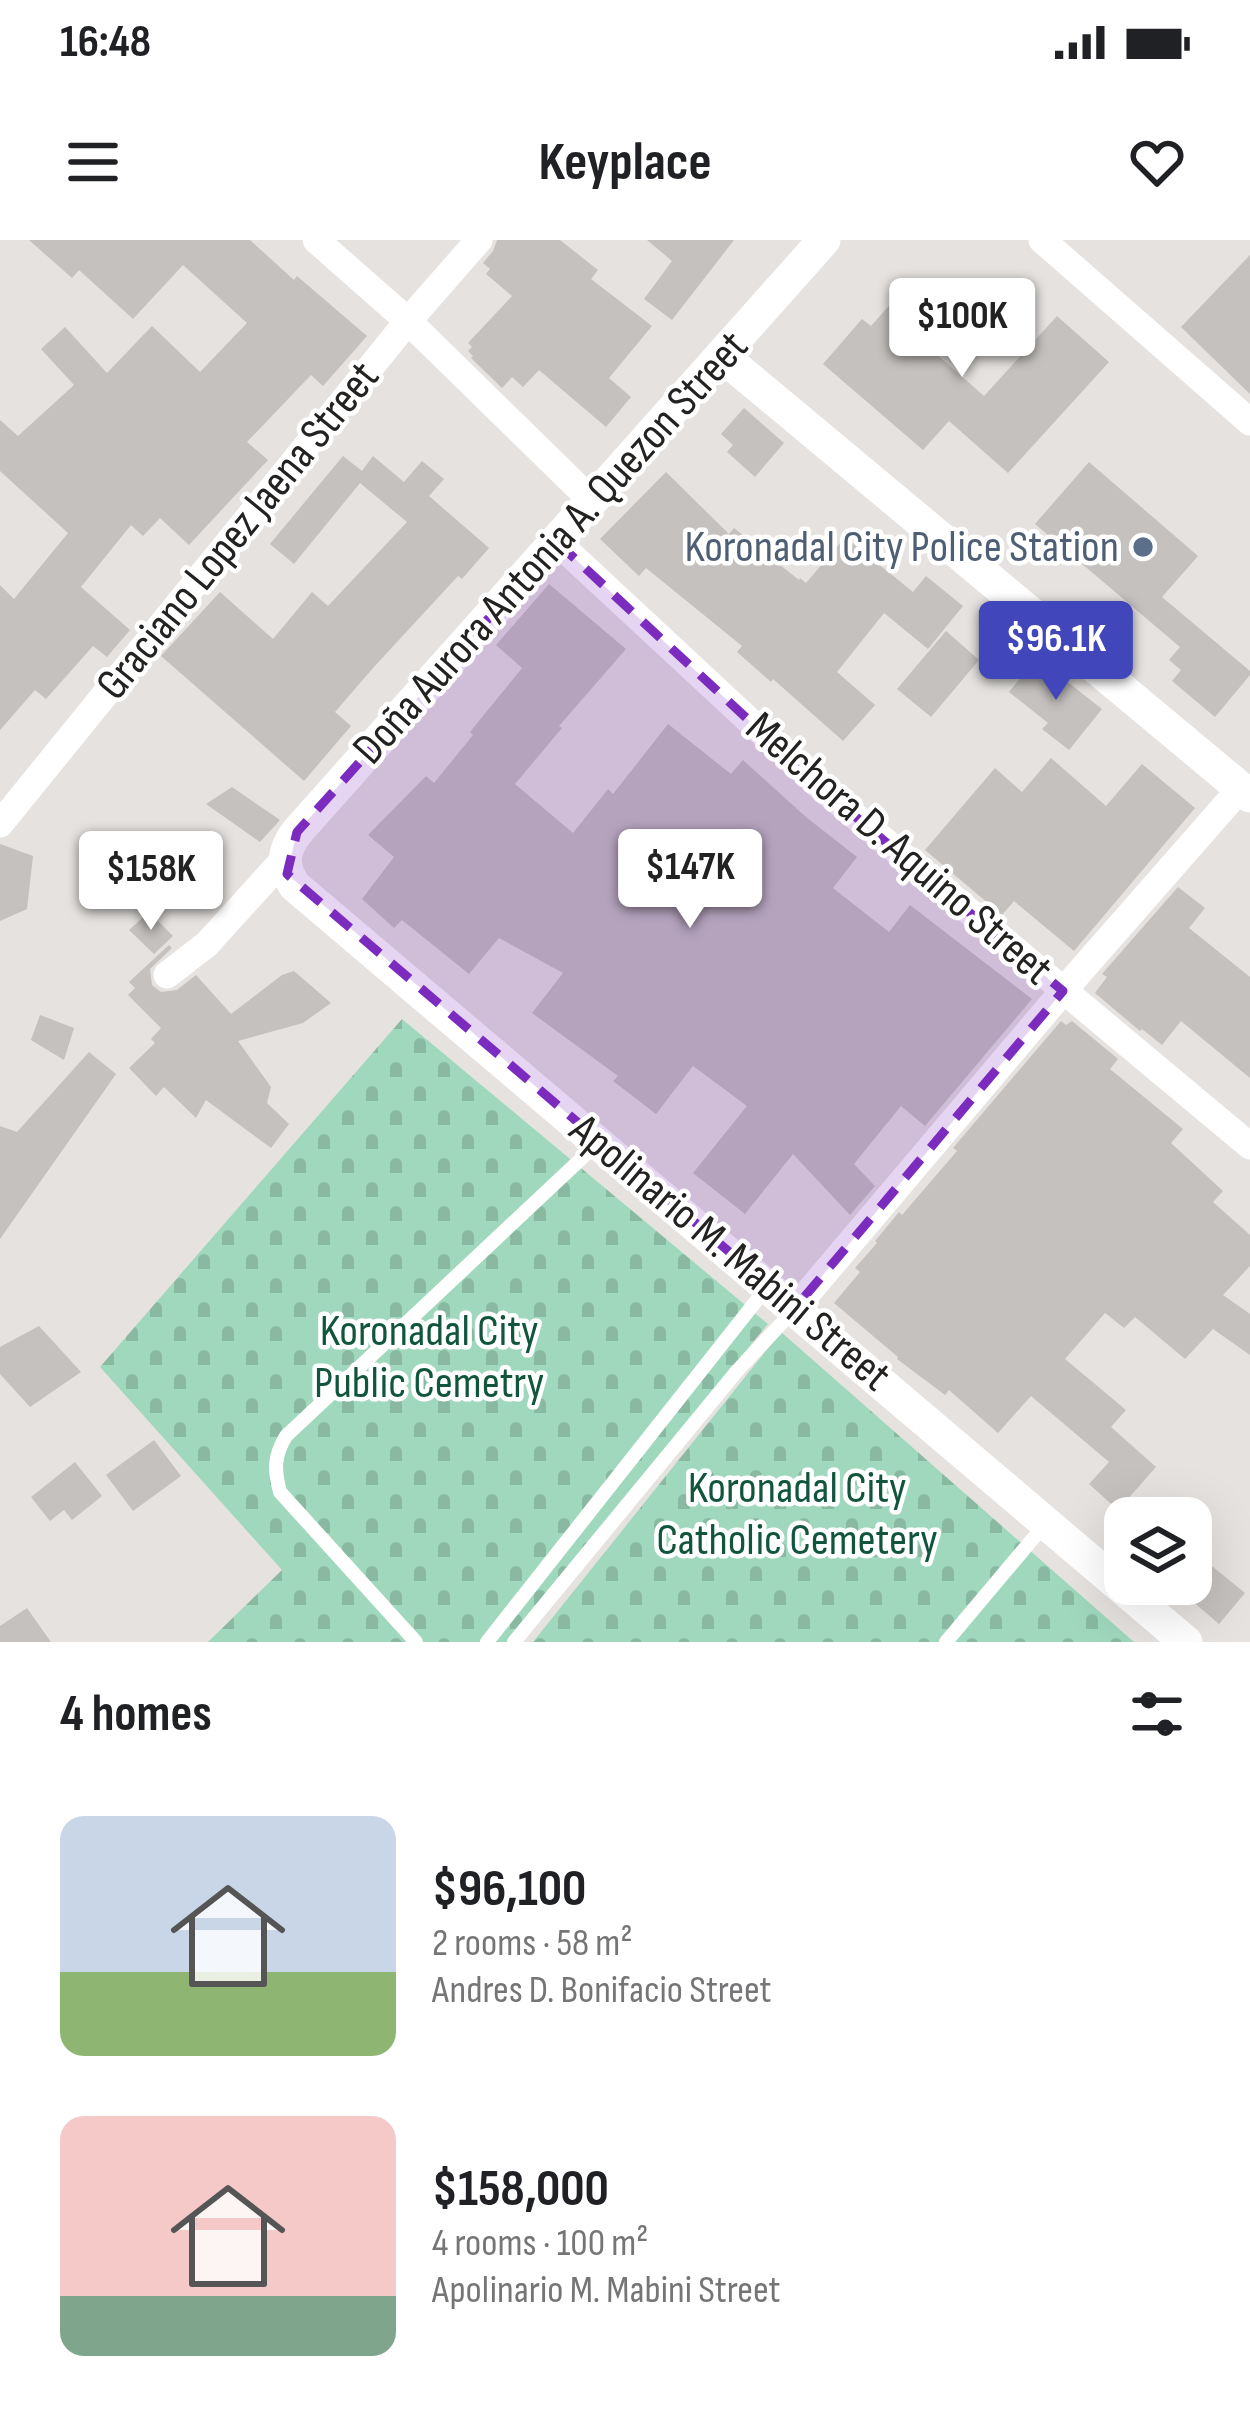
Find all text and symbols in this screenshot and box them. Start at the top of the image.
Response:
text: 16:48 [60,15,151,70]
icon: menu [60,129,126,195]
icon: heart [1124,129,1190,195]
text: Keyplace [539,130,711,195]
pin: $100K [878,278,1046,380]
text: $100K [916,293,1008,340]
street label: Doña Aurora Antonia A. Quezon Street [342,320,760,776]
street label: Graciano Lopez Jaena Street [85,351,391,711]
place label: Koronadal City Police Station [685,520,1119,575]
marker: Koronadal City Police Station [1130,534,1156,560]
pin: $96.1K [958,601,1154,703]
text: $96.1K [1006,616,1106,663]
street label: Melchora D. Aquino Street [734,701,1064,997]
pin: $147K [606,829,774,931]
pin: $158K [67,831,235,933]
text: $147K [645,844,735,891]
text: $158K [106,846,196,893]
street label: Apolinario M. Mabini Street [558,1102,902,1403]
park label: Koronadal City Public Cemetry [314,1304,544,1411]
park label: Koronadal City Catholic Cemetery [656,1461,938,1568]
map controls [1104,1497,1212,1605]
button: layers [1104,1497,1212,1605]
icon: filters [1124,1681,1190,1747]
text: 4 homes [60,1684,212,1745]
text: $96,100 [432,1859,586,1920]
icon: home [156,1864,300,2008]
text: 2 rooms · 58 m² [432,1920,633,1967]
text: Andres D. Bonifacio Street [432,1967,772,2014]
text: $158,000 [432,2159,609,2220]
icon: home [156,2164,300,2308]
text: 4 rooms · 100 m² [432,2220,648,2267]
text: Apolinario M. Mabini Street [432,2267,780,2314]

